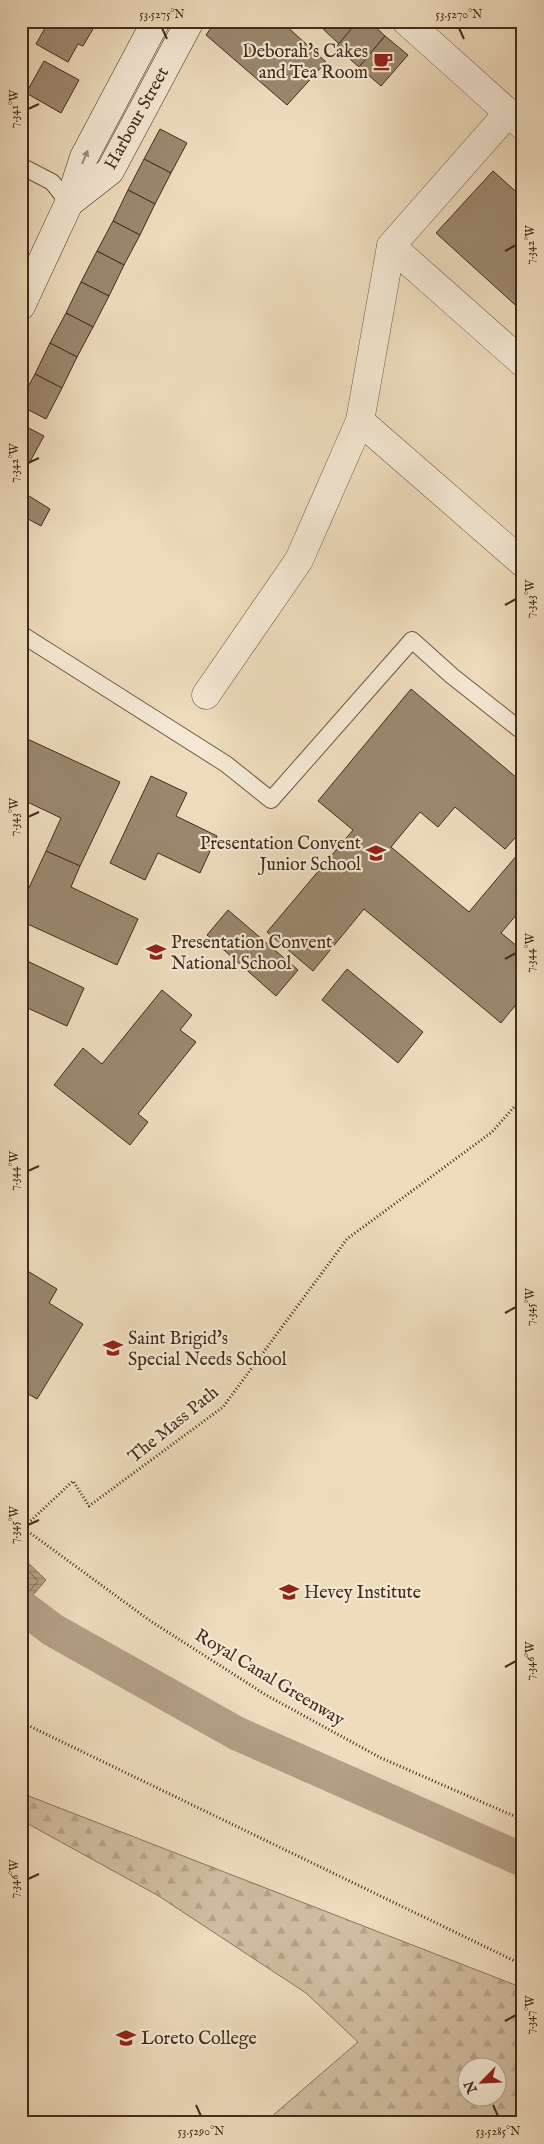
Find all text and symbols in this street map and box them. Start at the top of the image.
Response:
text: 53.5275°N [139,7,185,22]
text: 53.5270°N [436,7,483,22]
place label: Deborah's Cakes and Tea Room [242,41,368,85]
cafe icon: Deborah's Cakes and Tea Room [372,50,394,72]
street label: Harbour Street [100,63,175,174]
text: 7.341°W [7,89,22,128]
one-way arrow [81,149,89,164]
text: 7.342°W [523,225,538,265]
text: 7.342°W [7,443,22,483]
text: 7.343°W [523,579,538,618]
text: 7.343°W [7,797,22,836]
place label: Presentation Convent Junior School [200,833,361,877]
school or university icon: Presentation Convent Junior School [365,842,387,864]
place label: Presentation Convent National School [171,932,332,976]
text: 7.344°W [523,933,538,973]
school or university icon: Presentation Convent National School [145,941,167,963]
text: 7.344°W [7,1151,22,1191]
text: 7.345°W [523,1287,538,1326]
place label: Saint Brigid's Special Needs School [128,1328,287,1372]
school or university icon: Saint Brigid's Special Needs School [102,1337,124,1359]
street label: The Mass Path [124,1381,224,1469]
text: 7.345°W [7,1505,22,1544]
school or university icon: Hevey Institute [278,1581,300,1603]
place label: Hevey Institute [304,1582,421,1605]
street label: Royal Canal Greenway [190,1625,348,1732]
text: 7.346°W [523,1641,538,1680]
text: 7.346°W [7,1859,22,1898]
text: 7.347°W [523,1995,538,2035]
school or university icon: Loreto College [115,2027,137,2049]
place label: Loreto College [141,2028,257,2051]
north arrow [456,2056,506,2106]
text: N [460,2078,482,2097]
text: 53.5290°N [178,2124,225,2139]
text: 53.5285°N [476,2124,521,2139]

